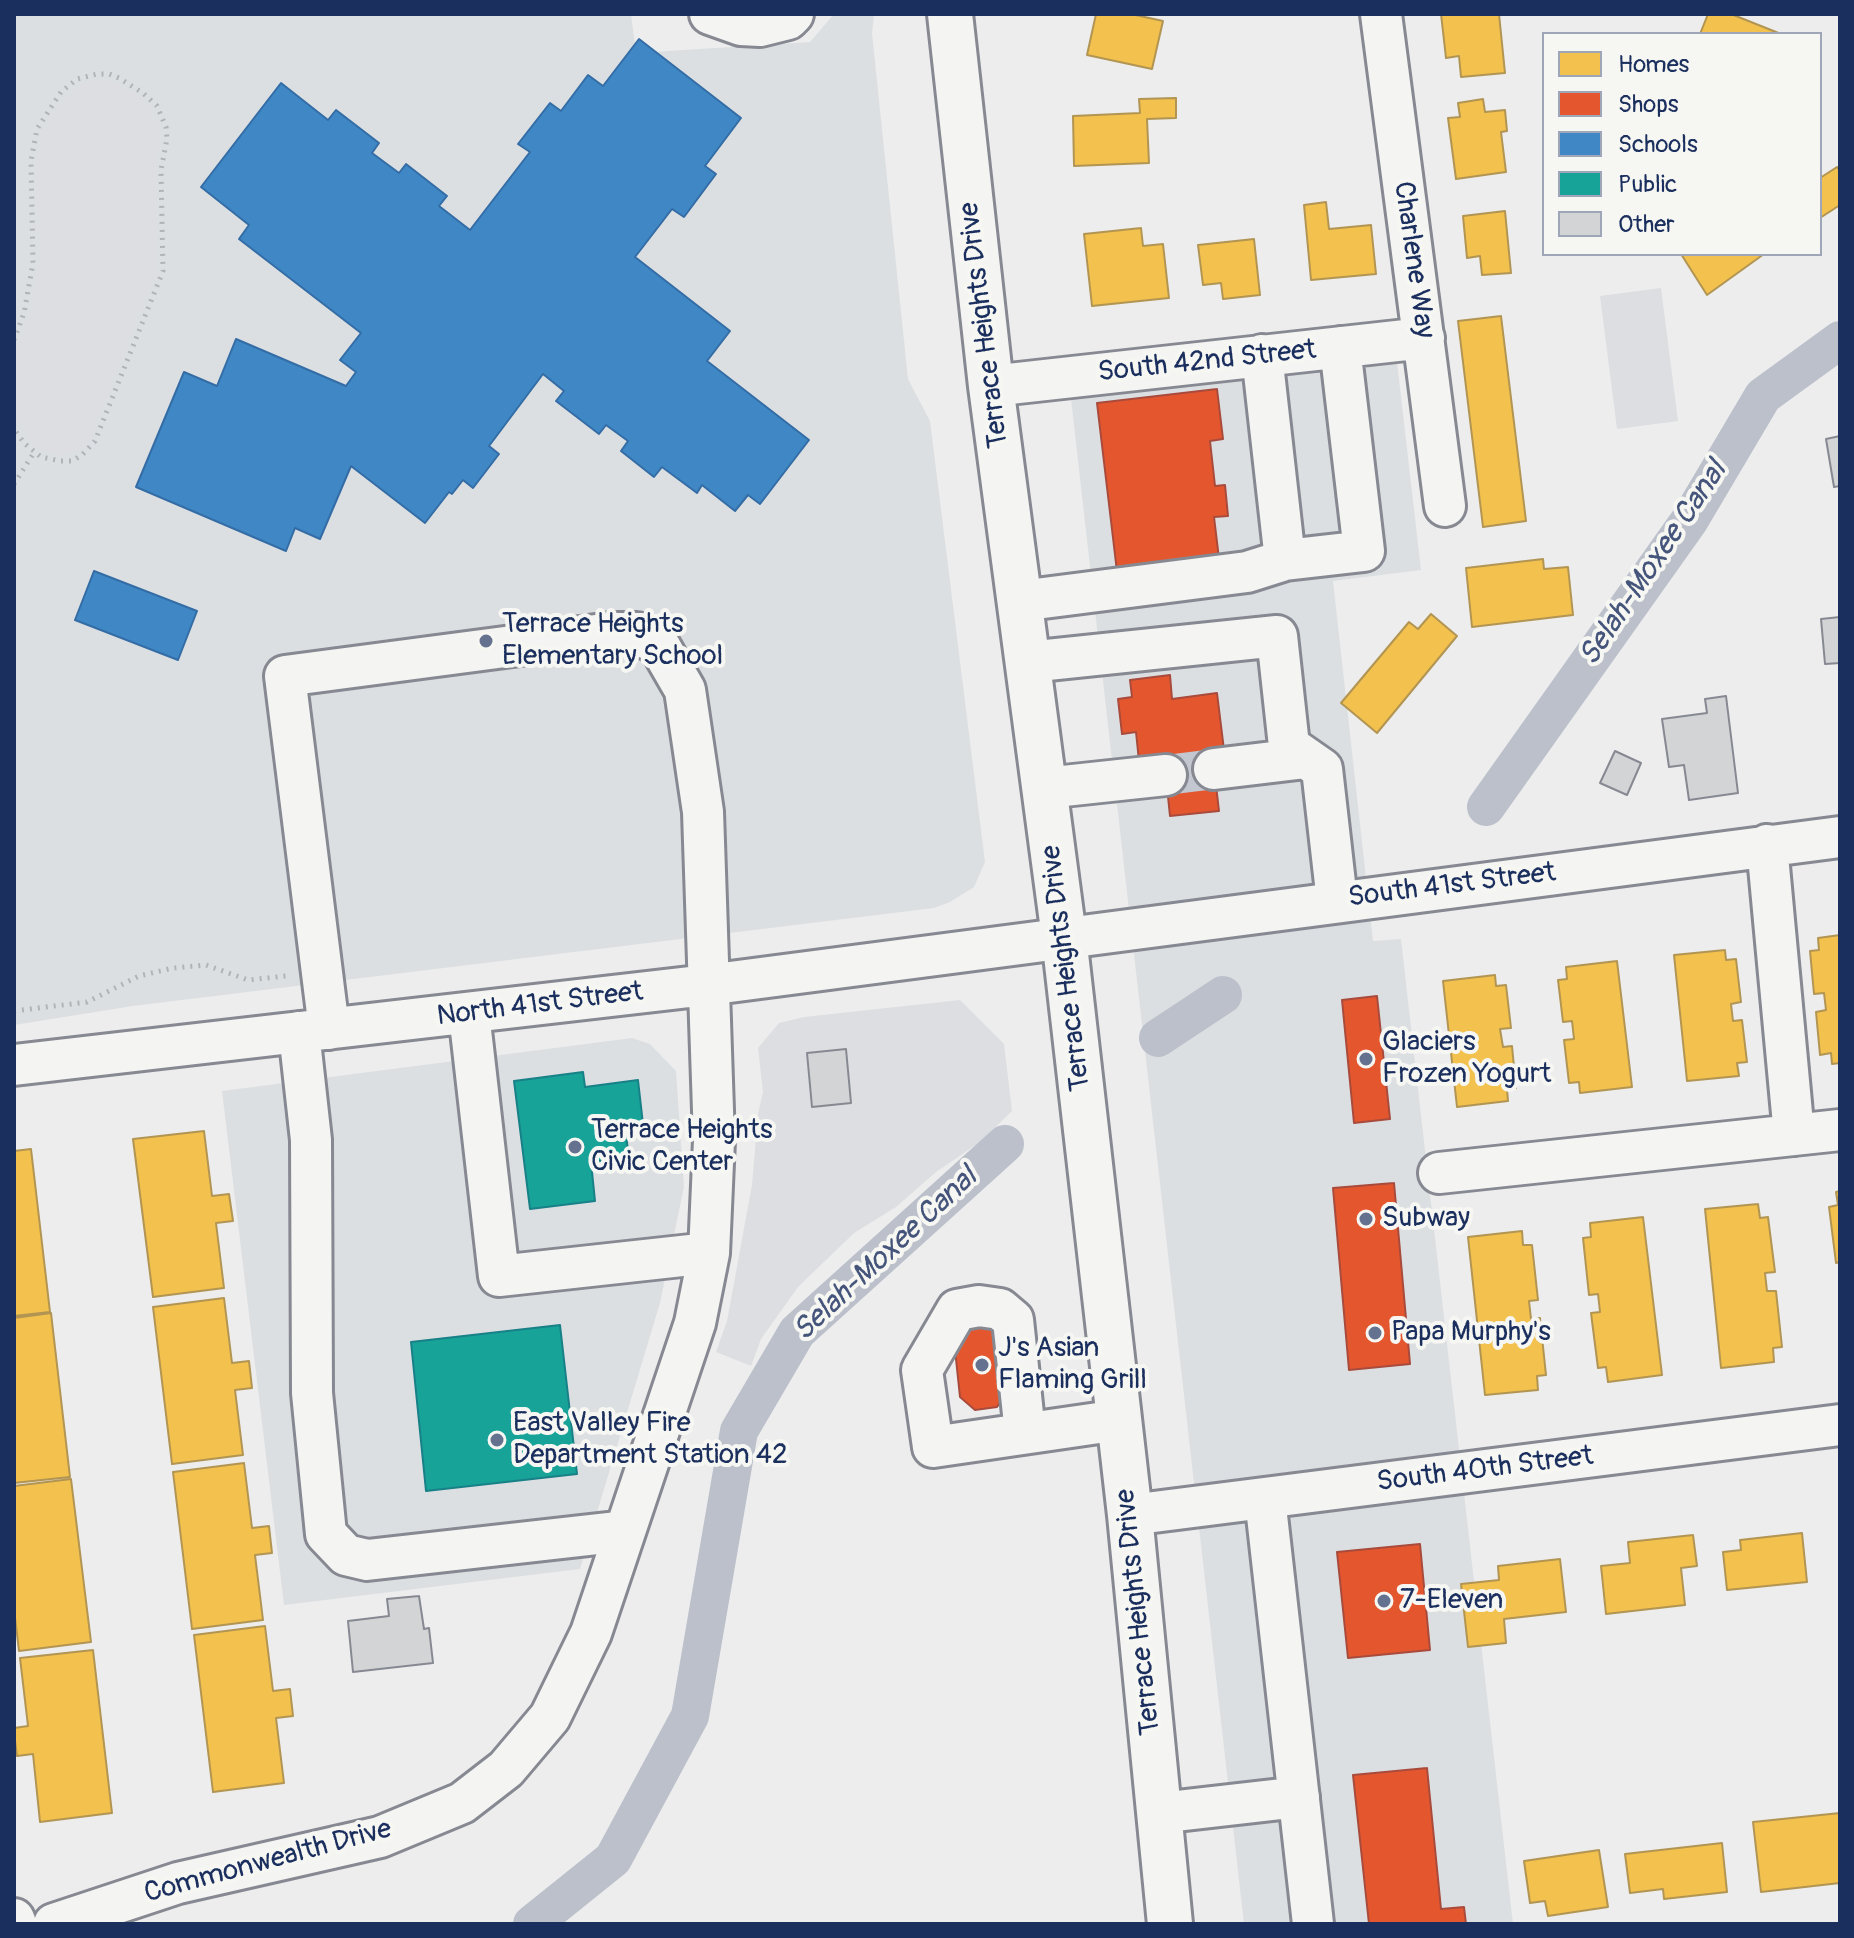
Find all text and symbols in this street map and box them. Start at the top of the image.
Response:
legend [1542,32,1822,256]
text: Homes [1618,50,1689,79]
text: Shops [1618,90,1678,119]
text: Schools [1618,130,1698,159]
text: Public [1618,170,1677,199]
street label: Charlene Way [1385,179,1441,341]
street label: Terrace Heights Drive [953,200,1017,450]
text: Other [1618,210,1675,239]
street label: South 42nd Street [1096,334,1318,390]
water label: Selah-Moxee Canal [1572,455,1736,673]
place label: Terrace Heights Elementary School [502,608,723,674]
marker: Terrace Heights Elementary School [477,632,495,650]
street label: Terrace Heights Drive [1035,843,1099,1093]
street label: South 41st Street [1346,857,1558,915]
street label: North 41st Street [435,976,645,1034]
place label: Glaciers Frozen Yogurt [1382,1026,1551,1092]
marker: Glaciers Frozen Yogurt [1357,1050,1375,1068]
place label: Terrace Heights Civic Center [591,1114,772,1180]
marker: Terrace Heights Civic Center [566,1138,584,1156]
water label: Selah-Moxee Canal [787,1161,985,1349]
place label: Subway [1382,1202,1470,1236]
marker: Subway [1357,1210,1375,1228]
place label: Papa Murphy's [1391,1316,1551,1350]
marker: Papa Murphy's [1366,1324,1384,1342]
place label: J's Asian Flaming Grill [998,1332,1147,1398]
marker: J's Asian Flaming Grill [973,1356,991,1374]
place label: East Valley Fire Department Station 42 [513,1407,788,1473]
marker: East Valley Fire Department Station 42 [488,1431,506,1449]
street label: South 40th Street [1375,1440,1595,1500]
street label: Terrace Heights Drive [1109,1487,1169,1737]
place label: 7-Eleven [1400,1584,1503,1618]
marker: 7-Eleven [1375,1592,1393,1610]
street label: Commonwealth Drive [141,1813,395,1911]

